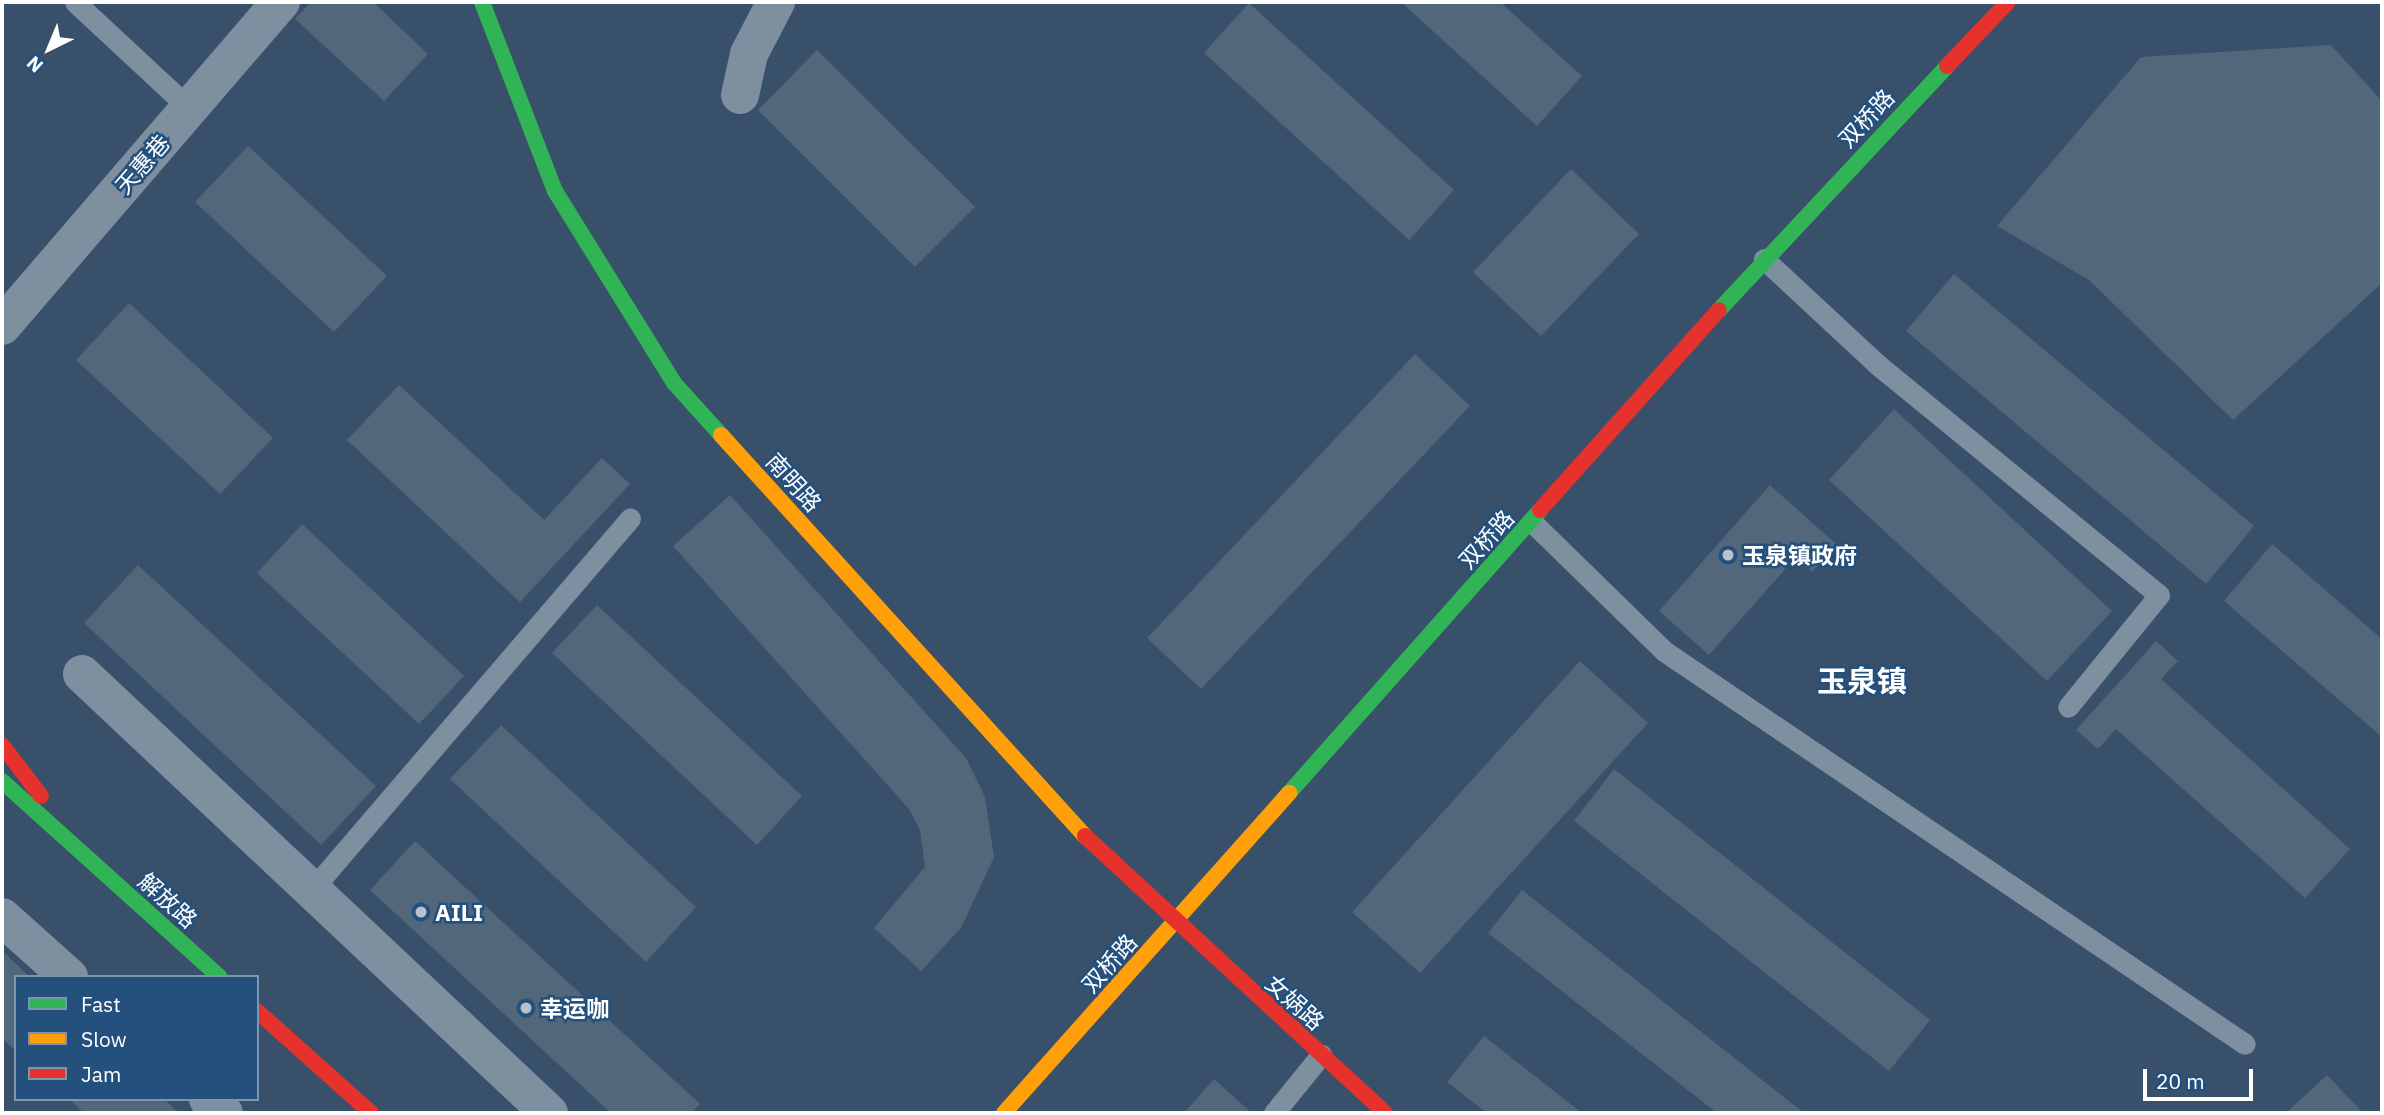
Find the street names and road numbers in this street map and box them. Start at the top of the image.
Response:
street label: 双桥路 [1832,83,1900,153]
street label: 天惠巷 [109,129,175,199]
street label: 南明路 [761,447,827,517]
street label: 双桥路 [1453,504,1519,574]
street label: 解放路 [133,867,203,933]
street label: 双桥路 [1076,928,1142,998]
street label: 女娲路 [1260,969,1330,1035]

